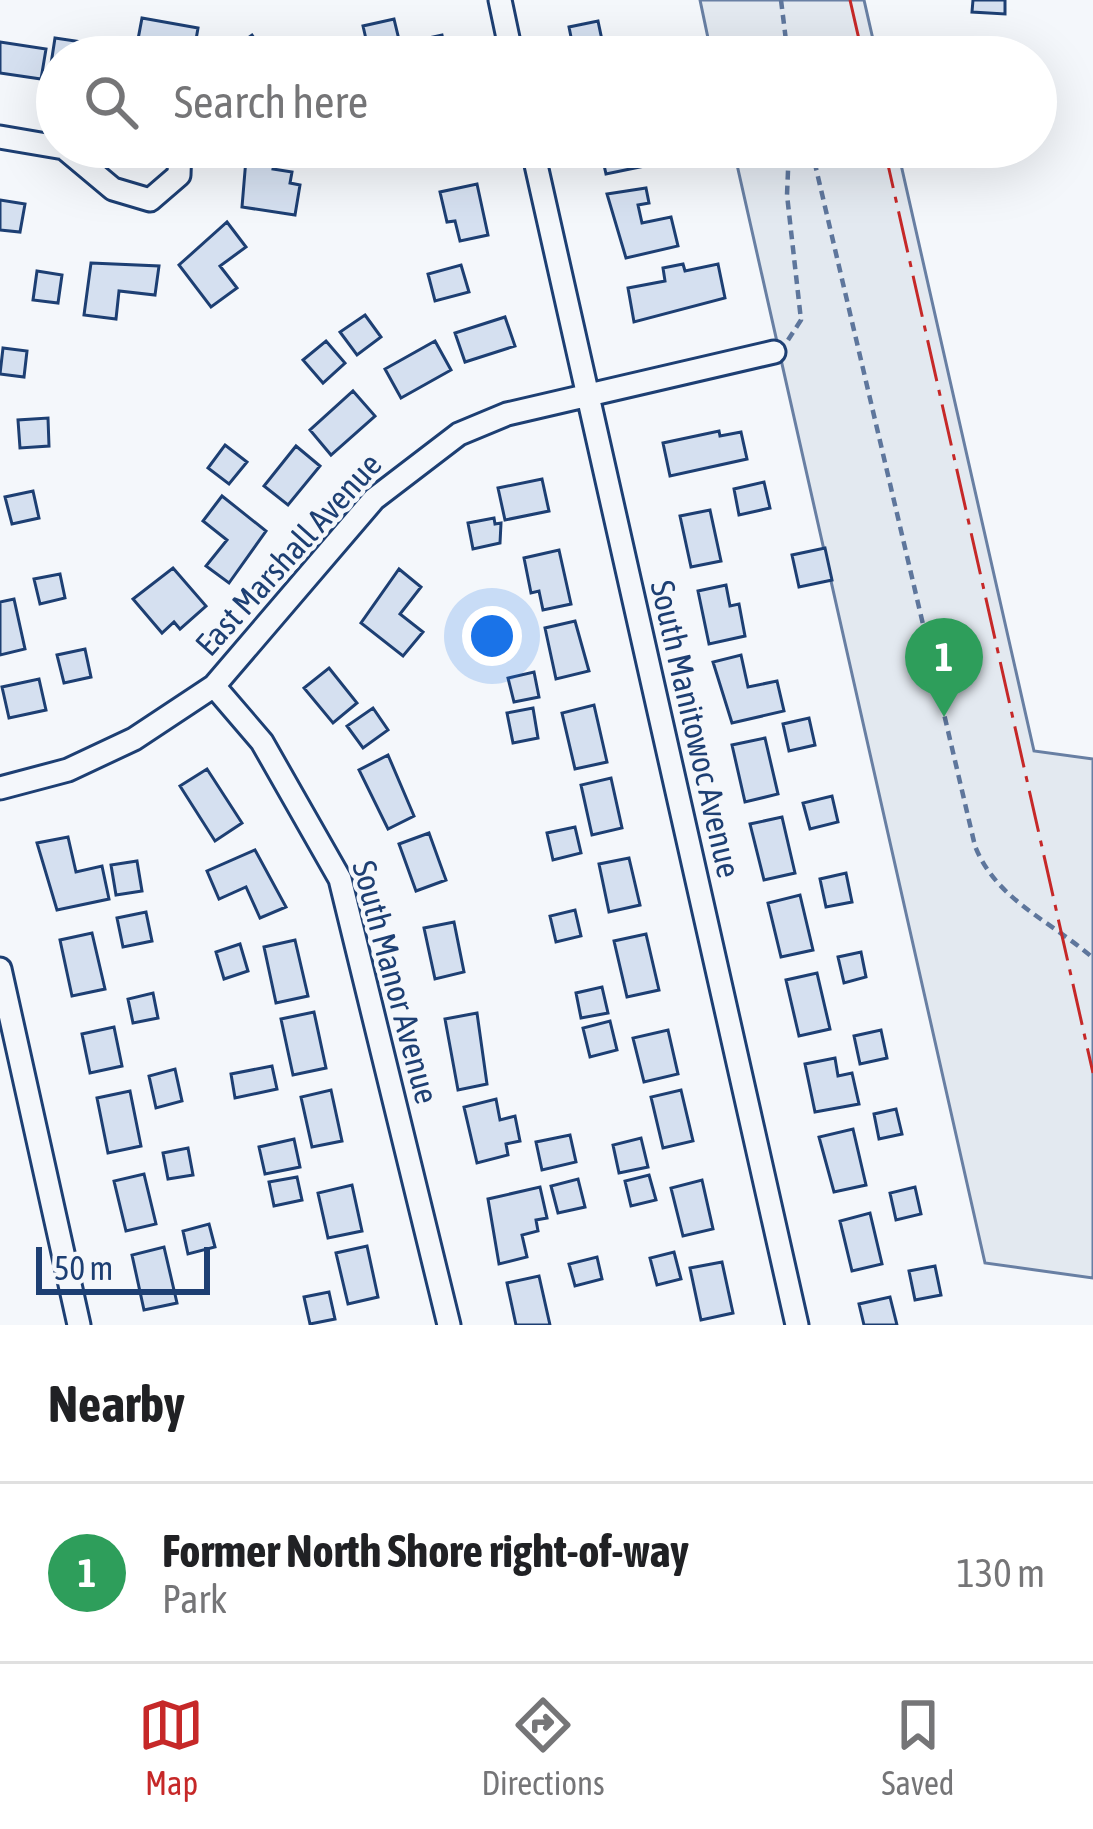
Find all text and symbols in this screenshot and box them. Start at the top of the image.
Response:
search box [36,36,1057,168]
icon: search [78,69,144,135]
text: Search here [174,76,368,128]
street label: East Marshall Avenue [187,445,389,663]
street label: South Manitowoc Avenue [643,577,749,881]
your location [462,606,522,666]
pin: 1 [905,618,983,717]
street label: South Manor Avenue [345,856,447,1108]
scale bar [36,1241,210,1294]
text: 50 m [54,1249,113,1287]
text: Nearby [48,1374,185,1433]
text: Former North Shore right-of-way [162,1525,689,1577]
text: 1 [78,1551,96,1595]
text: 130 m [957,1551,1045,1595]
text: Park [162,1577,227,1621]
tab: Map [138,1692,204,1802]
tab: Directions [481,1692,605,1802]
tab: Saved [882,1692,954,1802]

